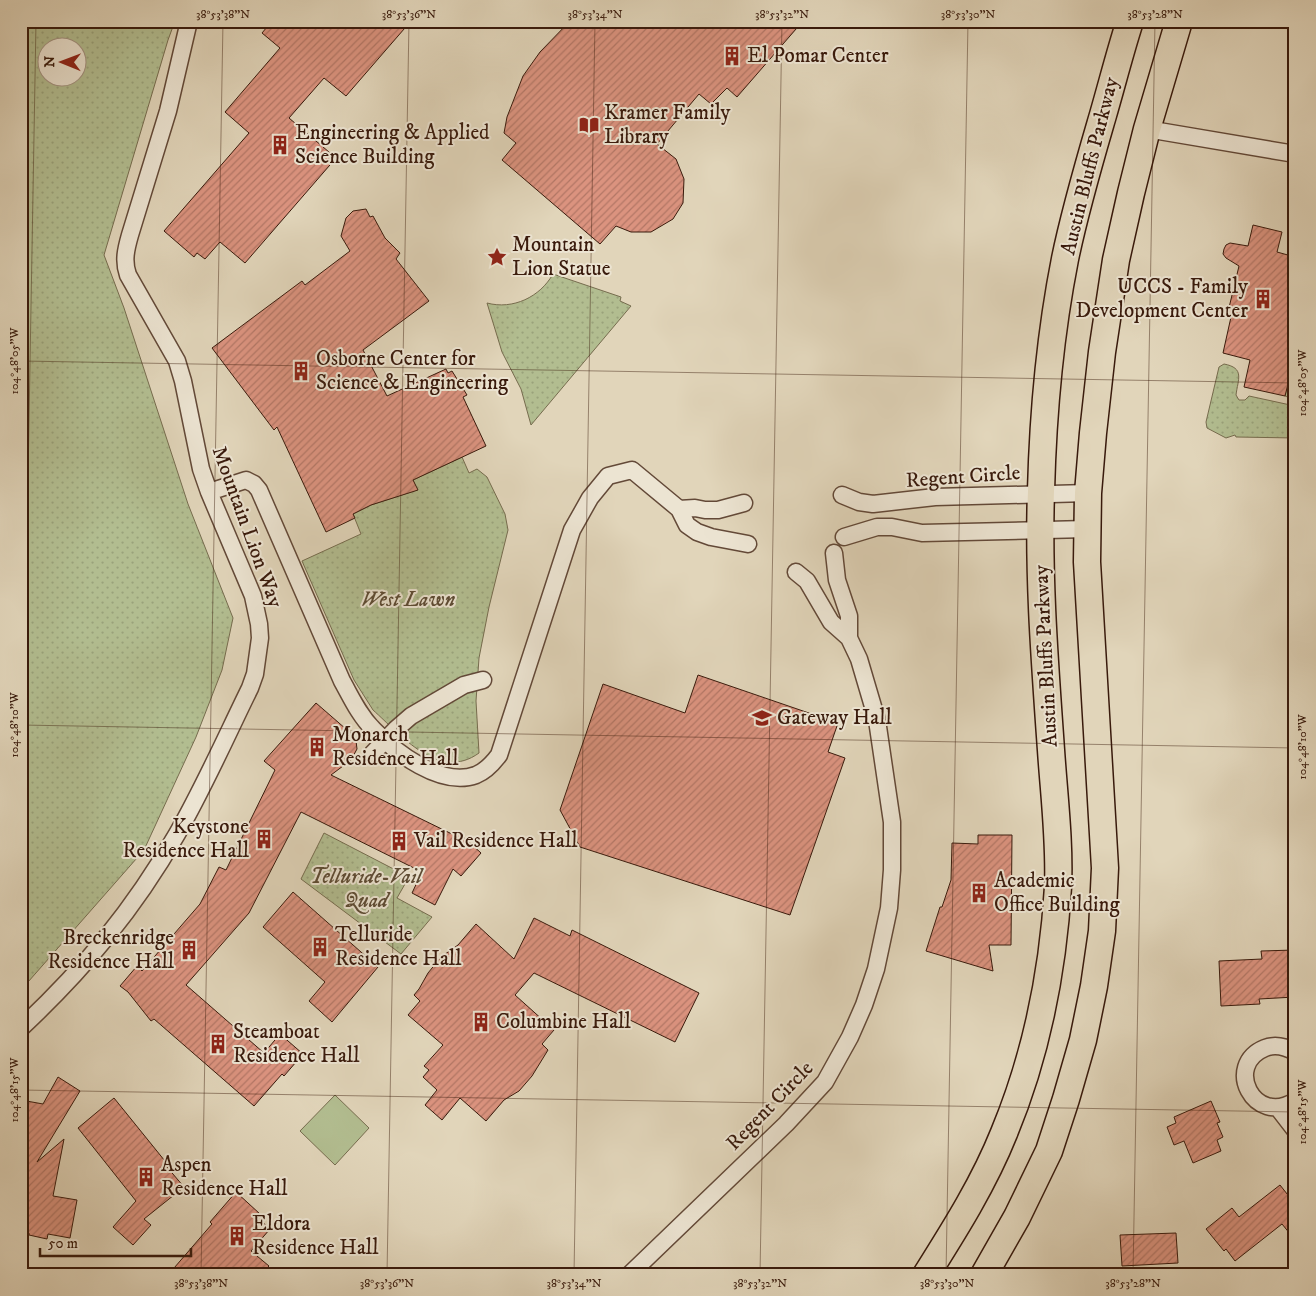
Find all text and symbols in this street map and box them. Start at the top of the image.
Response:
text: 38°53'38"N [196,7,250,22]
text: 38°53'36"N [382,7,436,22]
text: 38°53'34"N [567,7,623,22]
text: 38°53'32"N [755,7,809,22]
text: 38°53'30"N [941,7,995,22]
text: 38°53'28"N [1127,7,1183,22]
north arrow [38,38,88,88]
place label: El Pomar Center [747,43,889,69]
building icon: El Pomar Center [721,45,743,67]
text: N [41,55,59,68]
street label: Austin Bluffs Parkway [1055,73,1125,258]
place label: Kramer Family Library [604,100,732,150]
library icon: Kramer Family Library [578,114,600,136]
place label: Engineering & Applied Science Building [295,120,490,170]
building icon: Engineering & Applied Science Building [269,134,291,156]
place label: Mountain Lion Statue [512,232,611,282]
place icon: Mountain Lion Statue [486,246,508,268]
place label: UCCS - Family Development Center [1076,274,1249,324]
building icon: UCCS - Family Development Center [1252,288,1274,310]
text: 104°48'05"W [7,327,22,394]
place label: Osborne Center for Science & Engineering [316,346,509,396]
text: 104°48'05"W [1295,349,1310,416]
building icon: Osborne Center for Science & Engineering [290,360,312,382]
street label: Mountain Lion Way [206,443,289,612]
street label: Regent Circle [905,460,1021,494]
street label: Austin Bluffs Parkway [1028,563,1064,748]
park label: West Lawn [361,587,455,613]
text: 104°48'10"W [7,691,22,758]
place label: Gateway Hall [777,705,893,731]
school or university icon: Gateway Hall [751,707,773,729]
text: 104°48'10"W [1295,713,1310,780]
place label: Monarch Residence Hall [332,722,459,772]
building icon: Monarch Residence Hall [306,736,328,758]
place label: Keystone Residence Hall [123,814,250,864]
building icon: Keystone Residence Hall [253,828,275,850]
place label: Vail Residence Hall [413,828,578,854]
building icon: Vail Residence Hall [388,830,410,852]
park label: Telluride-Vail Quad [310,864,424,914]
place label: Academic Office Building [994,868,1121,918]
building icon: Academic Office Building [968,882,990,904]
place label: Telluride Residence Hall [335,922,462,972]
place label: Breckenridge Residence Hall [48,925,175,975]
building icon: Telluride Residence Hall [309,936,331,958]
building icon: Breckenridge Residence Hall [178,939,200,961]
place label: Columbine Hall [496,1009,631,1035]
building icon: Columbine Hall [470,1011,492,1033]
place label: Steamboat Residence Hall [233,1019,360,1069]
building icon: Steamboat Residence Hall [207,1033,229,1055]
street label: Regent Circle [721,1056,819,1156]
text: 104°48'15"W [7,1057,22,1122]
text: 104°48'15"W [1295,1079,1310,1144]
place label: Aspen Residence Hall [161,1152,288,1202]
building icon: Aspen Residence Hall [135,1166,157,1188]
place label: Eldora Residence Hall [252,1211,379,1261]
building icon: Eldora Residence Hall [226,1225,248,1247]
scale bar [40,1226,191,1258]
text: 50 m [48,1234,78,1253]
text: 38°53'38"N [174,1276,228,1291]
text: 38°53'36"N [360,1276,414,1291]
text: 38°53'34"N [546,1276,602,1291]
text: 38°53'32"N [733,1276,787,1291]
text: 38°53'30"N [920,1276,974,1291]
text: 38°53'28"N [1105,1276,1161,1291]

